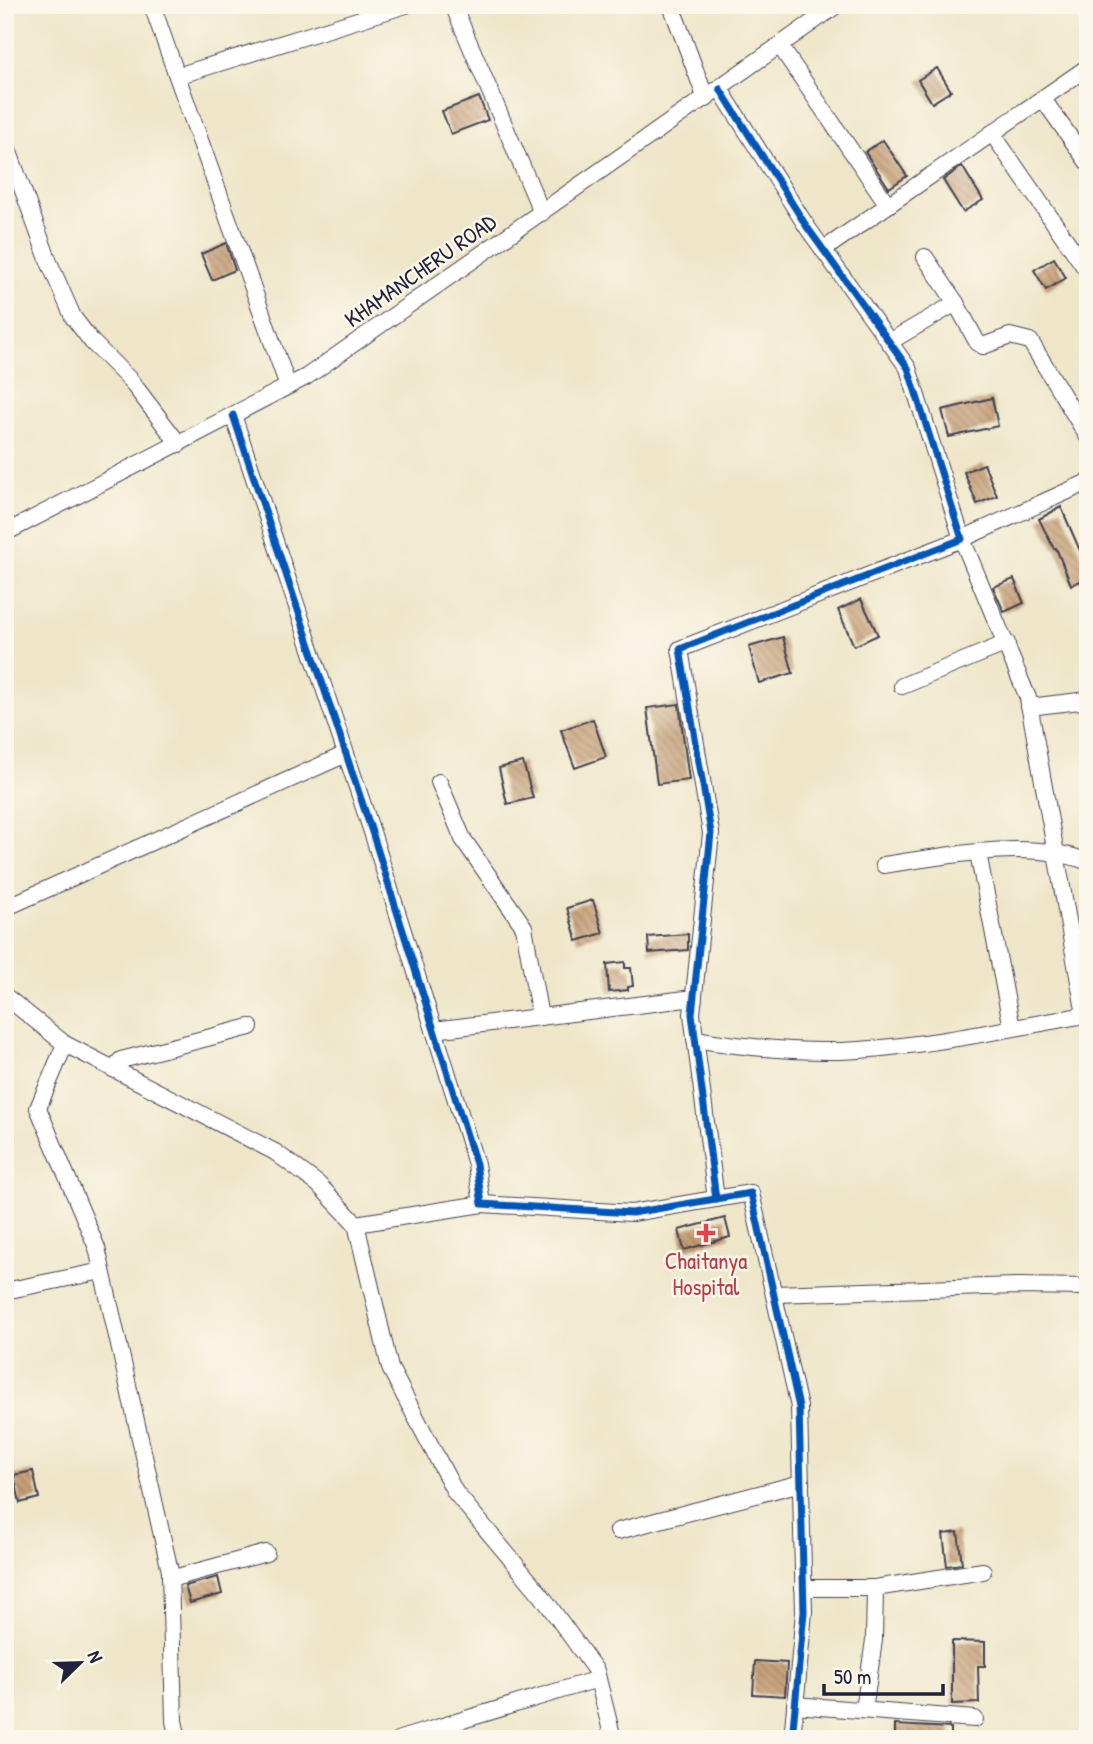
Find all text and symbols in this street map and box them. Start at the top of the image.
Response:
street label: KHAMANCHERU ROAD [338,206,502,334]
marker: Chaitanya Hospital [696,1223,716,1243]
place label: Chaitanya Hospital [665,1245,747,1302]
north arrow [46,1628,116,1698]
text: N [82,1647,110,1666]
scale bar [824,1653,942,1697]
text: 50 m [834,1662,871,1691]

